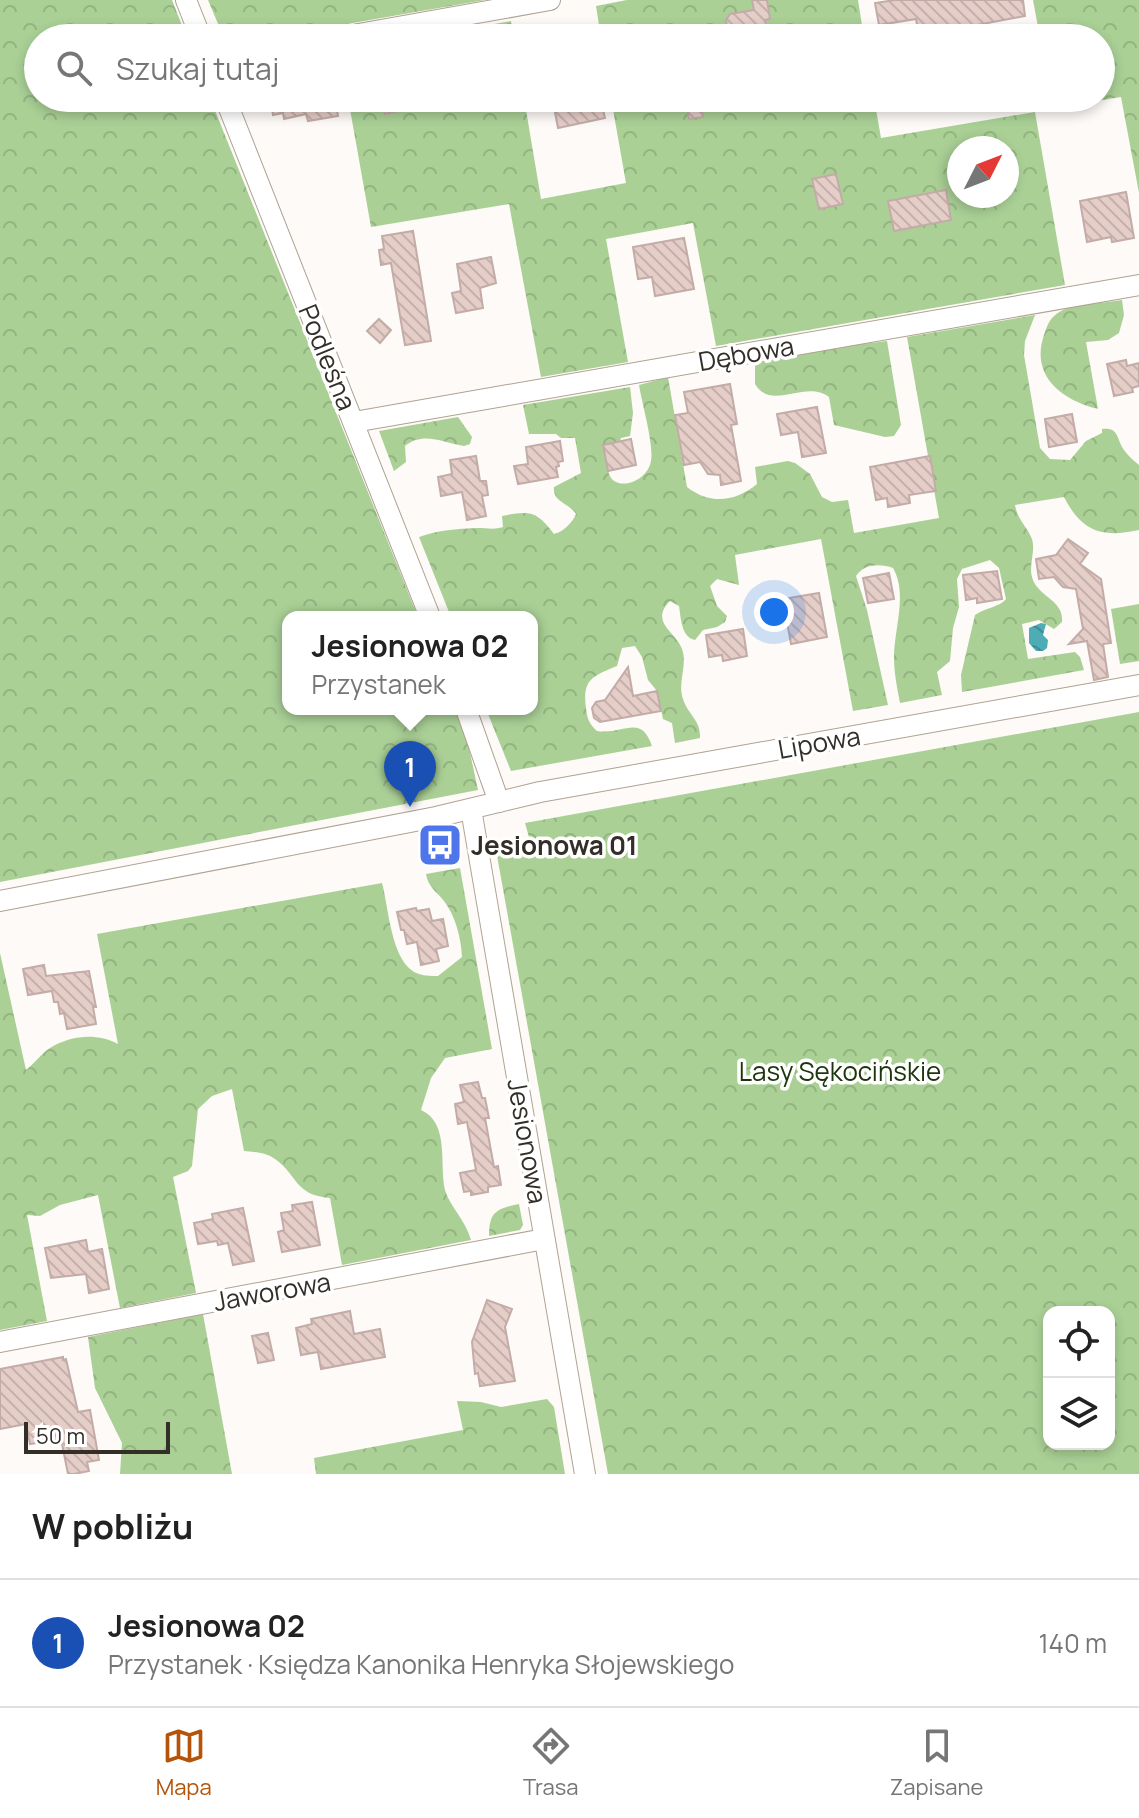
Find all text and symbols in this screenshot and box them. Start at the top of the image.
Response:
search box [24,24,1115,112]
icon: search [52,46,96,90]
text: Szukaj tutaj [116,48,279,89]
north arrow [947,136,1019,208]
street label: Podleśna [290,299,366,415]
street label: Dębowa [695,327,797,379]
your location [754,592,794,632]
popup [282,611,538,715]
text: Jesionowa 02 [312,625,508,666]
text: Przystanek [312,666,446,702]
street label: Lipowa [775,717,863,767]
pin: 1 [384,741,436,807]
bus stop icon: Jesionowa 01 [416,821,464,869]
place label: Jesionowa 01 [471,827,637,863]
park label: Lasy Sękocińskie [739,1053,941,1089]
street label: Jesionowa [499,1076,557,1206]
street label: Jaworowa [211,1263,333,1319]
map controls [1043,1306,1115,1450]
button: locate [1043,1306,1115,1378]
button: layers [1043,1378,1115,1450]
scale bar [24,1418,170,1454]
text: 50 m [36,1421,85,1451]
text: W pobliżu [32,1503,193,1549]
text: Jesionowa 02 [108,1605,305,1646]
text: 1 [52,1625,64,1661]
text: 140 m [1038,1625,1107,1661]
text: Przystanek · Księdza Kanonika Henryka Słojewskiego [108,1646,734,1682]
tab: Mapa [156,1724,212,1802]
tab: Trasa [523,1724,578,1802]
tab: Zapisane [890,1724,983,1802]

